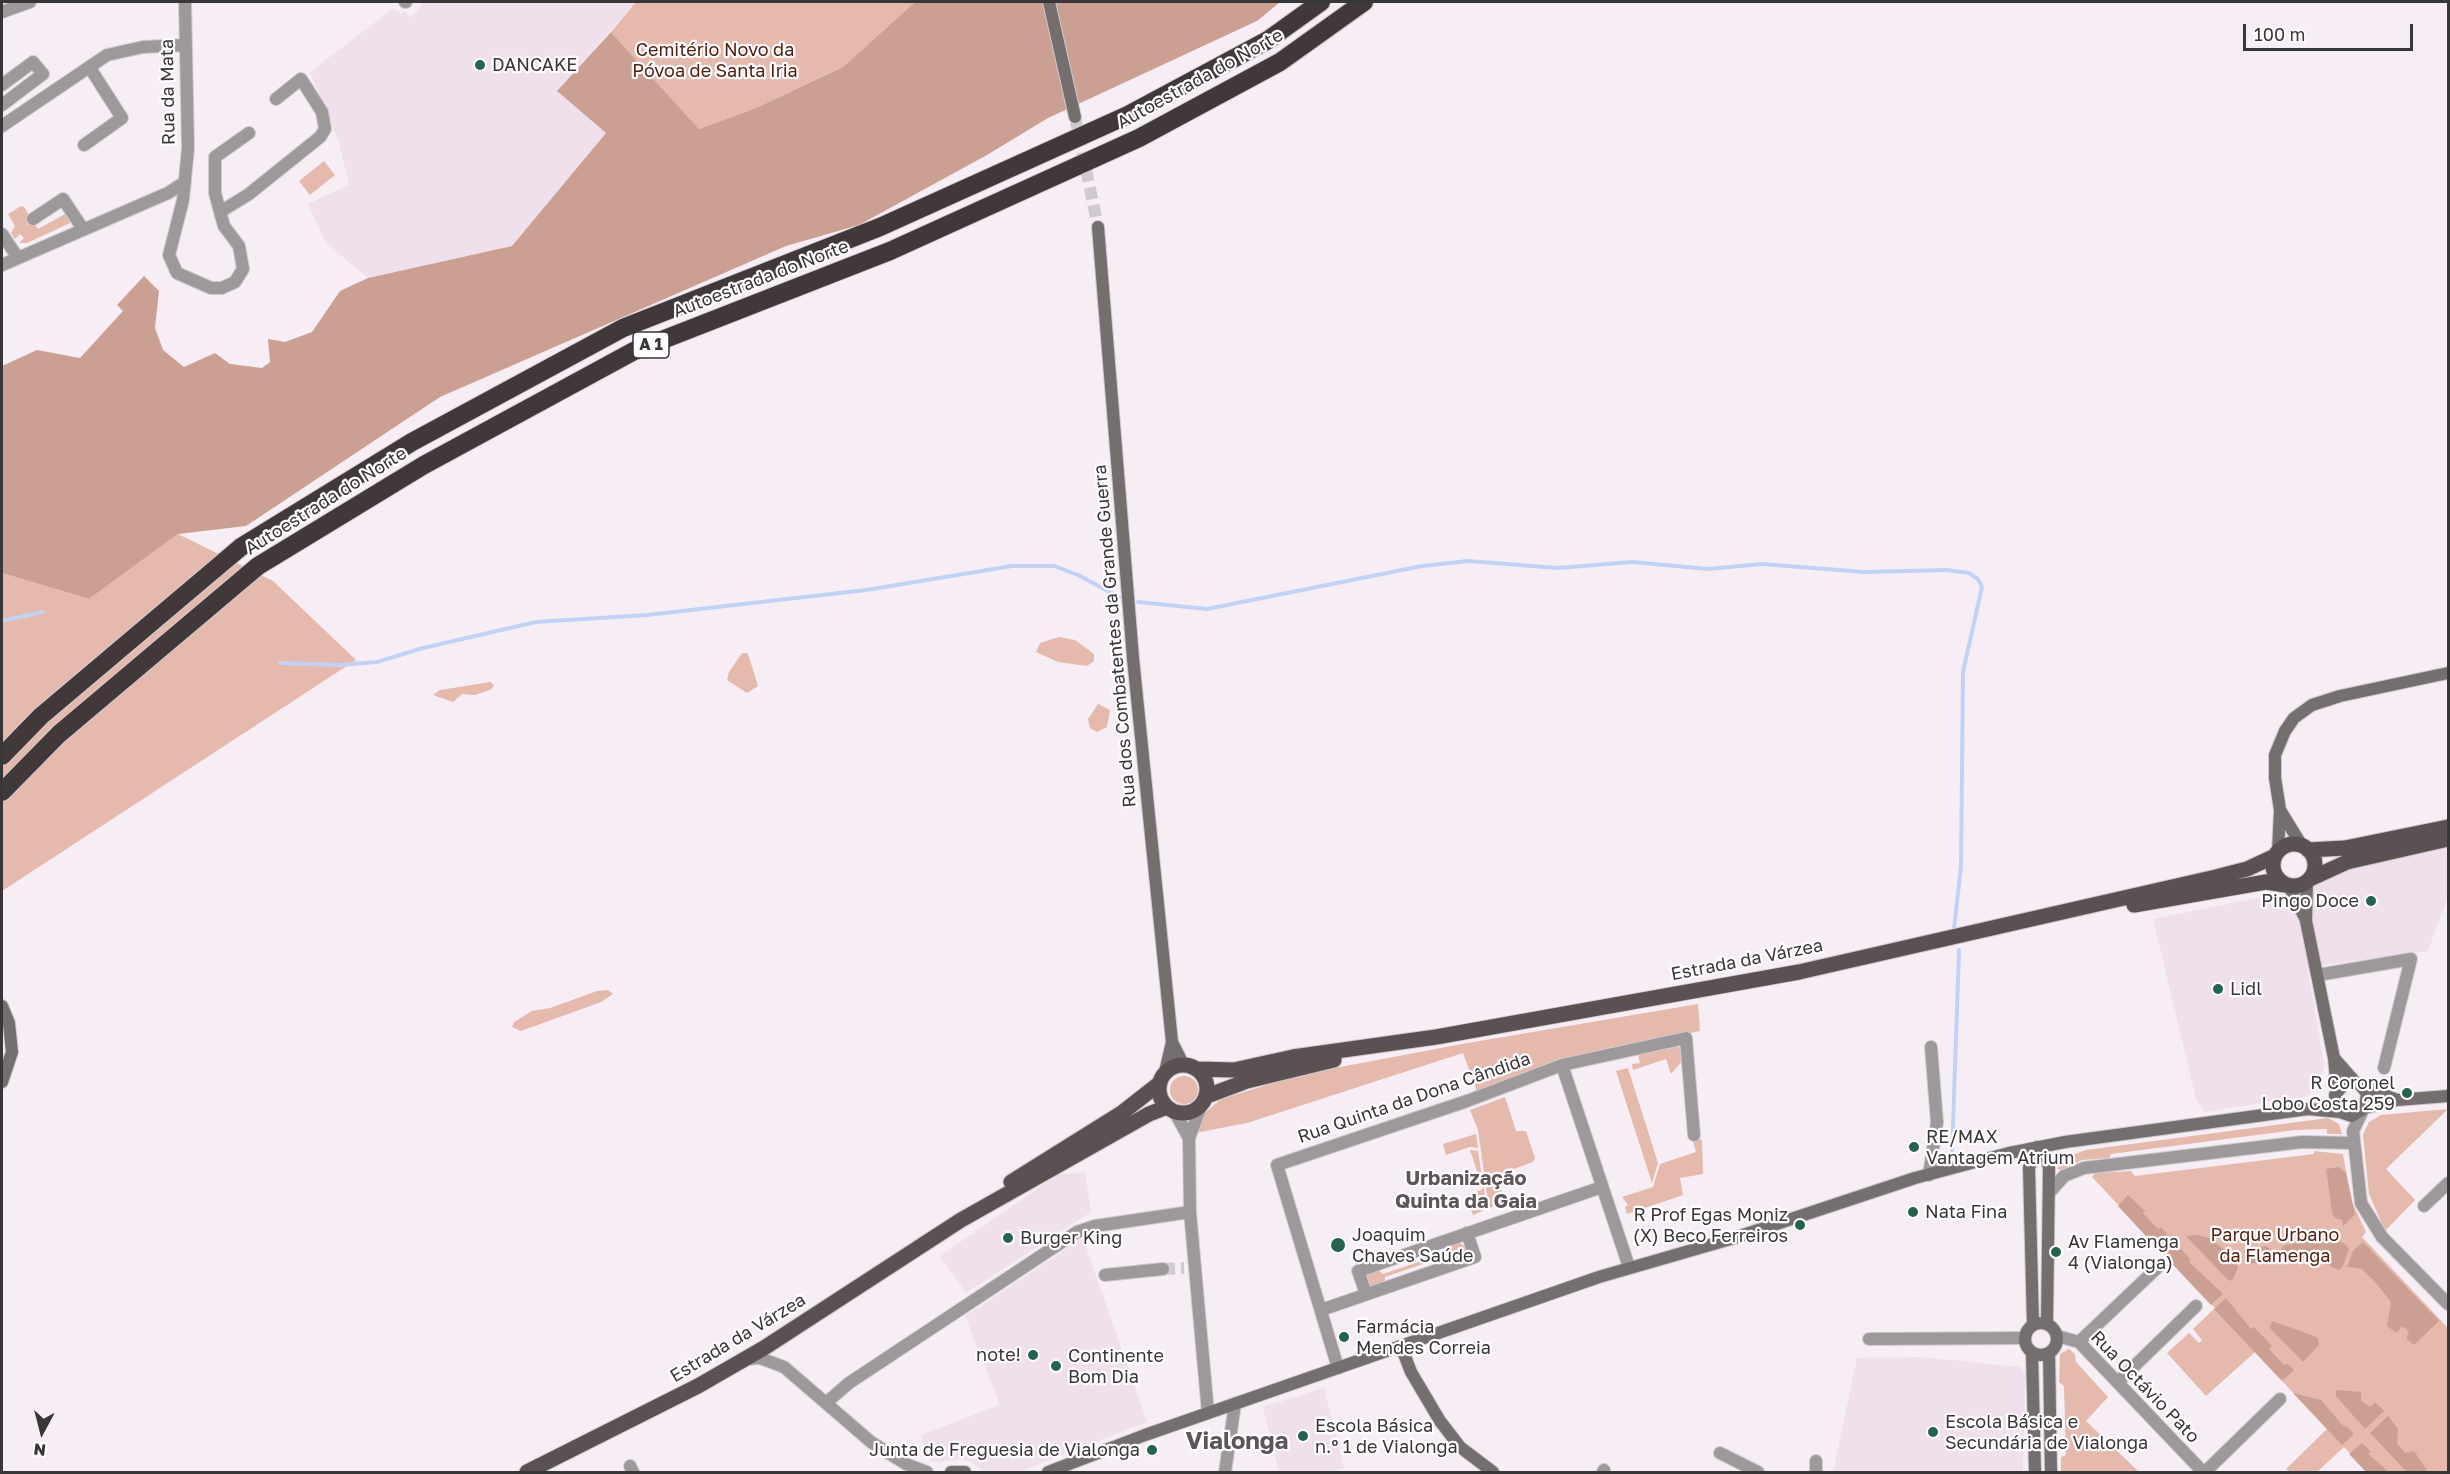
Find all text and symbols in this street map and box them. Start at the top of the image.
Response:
scale bar [2246,12,2416,50]
text: 100 m [2254,23,2305,45]
street label: Autoestrada do Norte [1113,24,1287,134]
street label: Rua da Mata [156,39,180,145]
park label: Cemitério Novo da Póvoa de Santa Iria [632,39,798,82]
place label: DANCAKE [492,54,577,76]
marker: DANCAKE [473,58,487,72]
street label: Autoestrada do Norte [670,236,852,322]
road number: A 1 [633,332,669,358]
street label: Autoestrada do Norte [241,442,411,560]
street label: Rua dos Combatentes da Grande Guerra [1089,464,1141,808]
place label: Pingo Doce [2261,890,2359,912]
marker: Pingo Doce [2364,894,2378,908]
street label: Estrada da Várzea [1669,935,1825,985]
place label: Lidl [2230,978,2262,1000]
marker: Lidl [2211,982,2225,996]
street label: Rua Quinta da Dona Cândida [1295,1048,1533,1148]
place label: R Coronel Lobo Costa 259 [2262,1072,2395,1114]
marker: R Coronel Lobo Costa 259 [2400,1086,2414,1100]
place label: RE/MAX Vantagem Atrium [1926,1126,2075,1168]
marker: RE/MAX Vantagem Atrium [1907,1140,1921,1154]
district label: Urbanização Quinta da Gaia [1395,1167,1537,1214]
place label: Nata Fina [1925,1201,2007,1223]
place label: R Prof Egas Moniz (X) Beco Ferreiros [1633,1204,1788,1246]
marker: Nata Fina [1906,1205,1920,1219]
marker: R Prof Egas Moniz (X) Beco Ferreiros [1793,1218,1807,1232]
place label: Joaquim Chaves Saúde [1352,1224,1473,1266]
park label: Parque Urbano da Flamenga [2211,1224,2339,1266]
place label: Burger King [1020,1227,1122,1249]
marker: Burger King [1001,1231,1015,1245]
place label: Av Flamenga 4 (Vialonga) [2068,1231,2179,1274]
marker: Joaquim Chaves Saúde [1329,1236,1347,1254]
marker: Av Flamenga 4 (Vialonga) [2049,1245,2063,1259]
street label: Estrada da Várzea [666,1289,810,1387]
place label: Farmácia Mendes Correia [1356,1316,1491,1358]
street label: Rua Octávio Pato [2086,1326,2204,1448]
marker: Farmácia Mendes Correia [1337,1330,1351,1344]
place label: note! [976,1344,1021,1366]
place label: Continente Bom Dia [1068,1345,1164,1388]
marker: note! [1026,1348,1040,1362]
marker: Continente Bom Dia [1049,1359,1063,1373]
north arrow [12,1402,72,1462]
place label: Escola Básica e Secundária de Vialonga [1945,1411,2148,1454]
place label: Escola Básica n.º 1 de Vialonga [1315,1415,1458,1458]
marker: Escola Básica e Secundária de Vialonga [1926,1425,1940,1439]
district label: Vialonga [1185,1427,1289,1455]
marker: Escola Básica n.º 1 de Vialonga [1296,1429,1310,1443]
text: N [33,1439,47,1461]
place label: Junta de Freguesia de Vialonga [869,1439,1140,1461]
marker: Junta de Freguesia de Vialonga [1145,1443,1159,1457]

